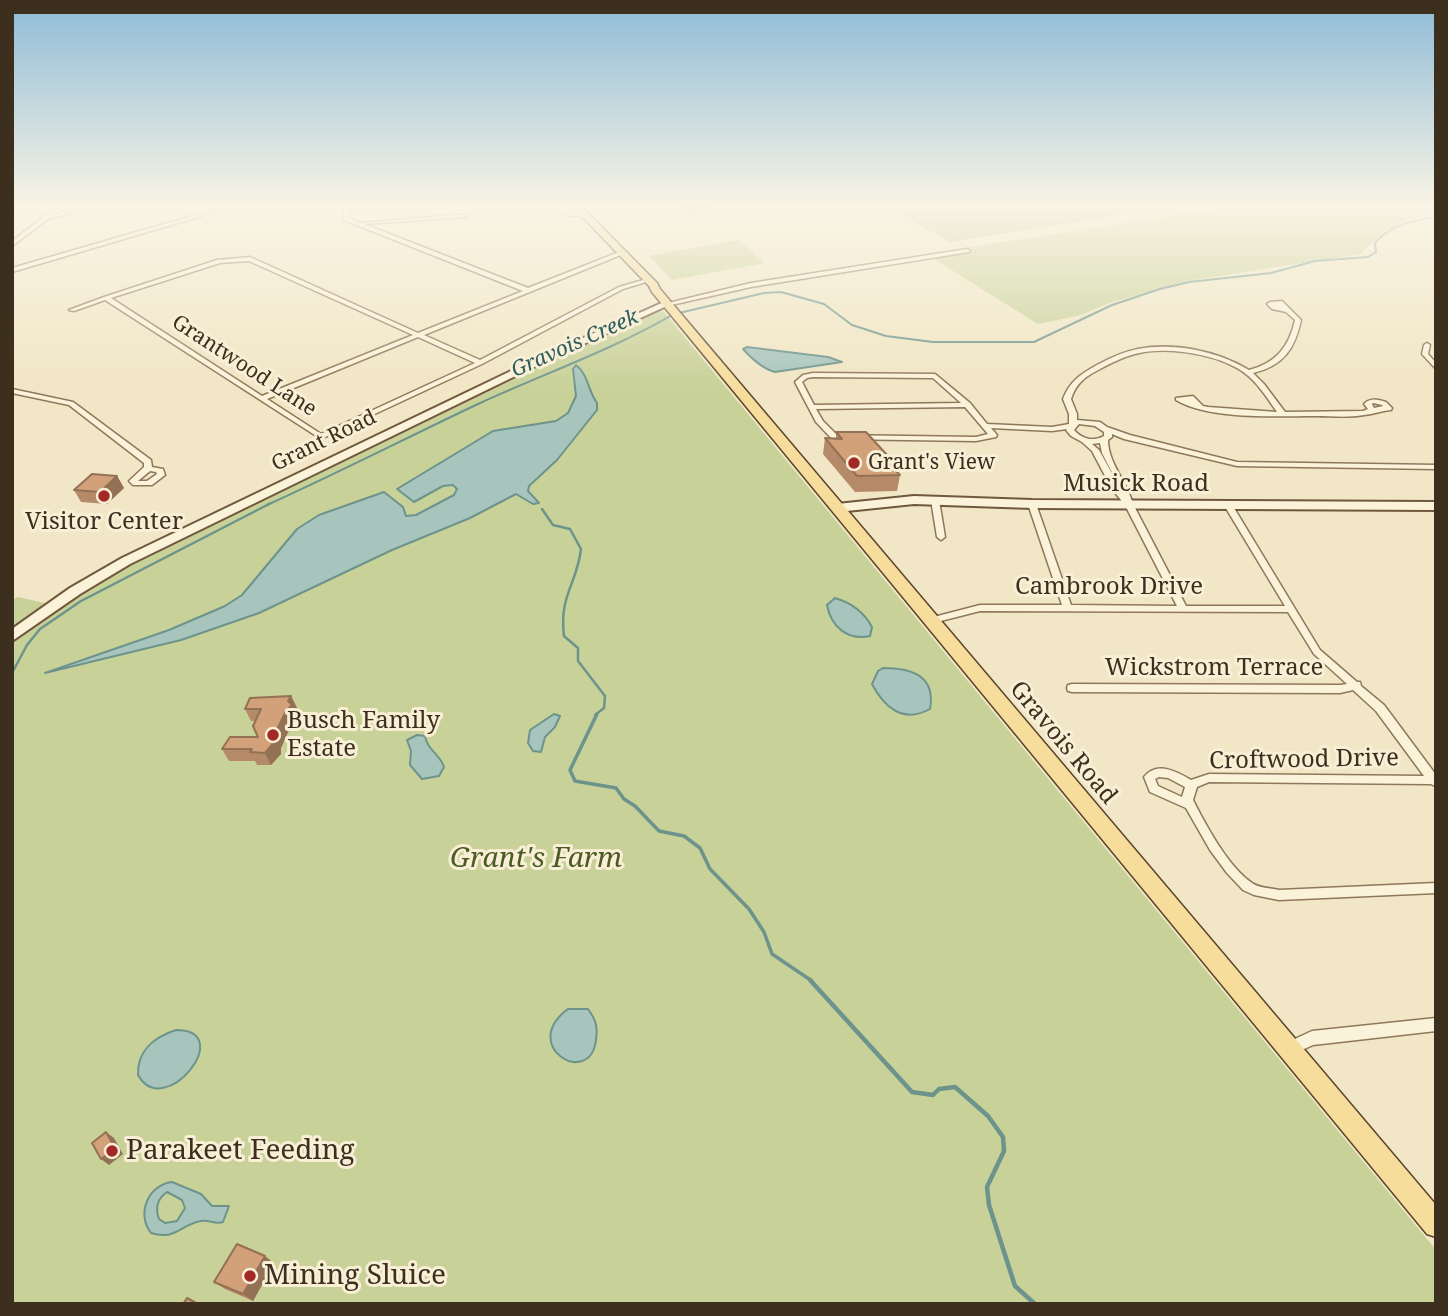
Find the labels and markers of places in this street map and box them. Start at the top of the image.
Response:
place label: Grant's View [868,450,995,476]
marker: Grant's View [846,455,862,471]
marker: Visitor Center [96,488,112,504]
place label: Visitor Center [25,508,183,536]
place label: Busch Family Estate [287,707,440,763]
marker: Busch Family Estate [265,727,281,743]
place label: Parakeet Feeding [126,1134,355,1168]
marker: Parakeet Feeding [104,1143,120,1159]
place label: Mining Sluice [264,1259,446,1293]
marker: Mining Sluice [242,1268,258,1284]

